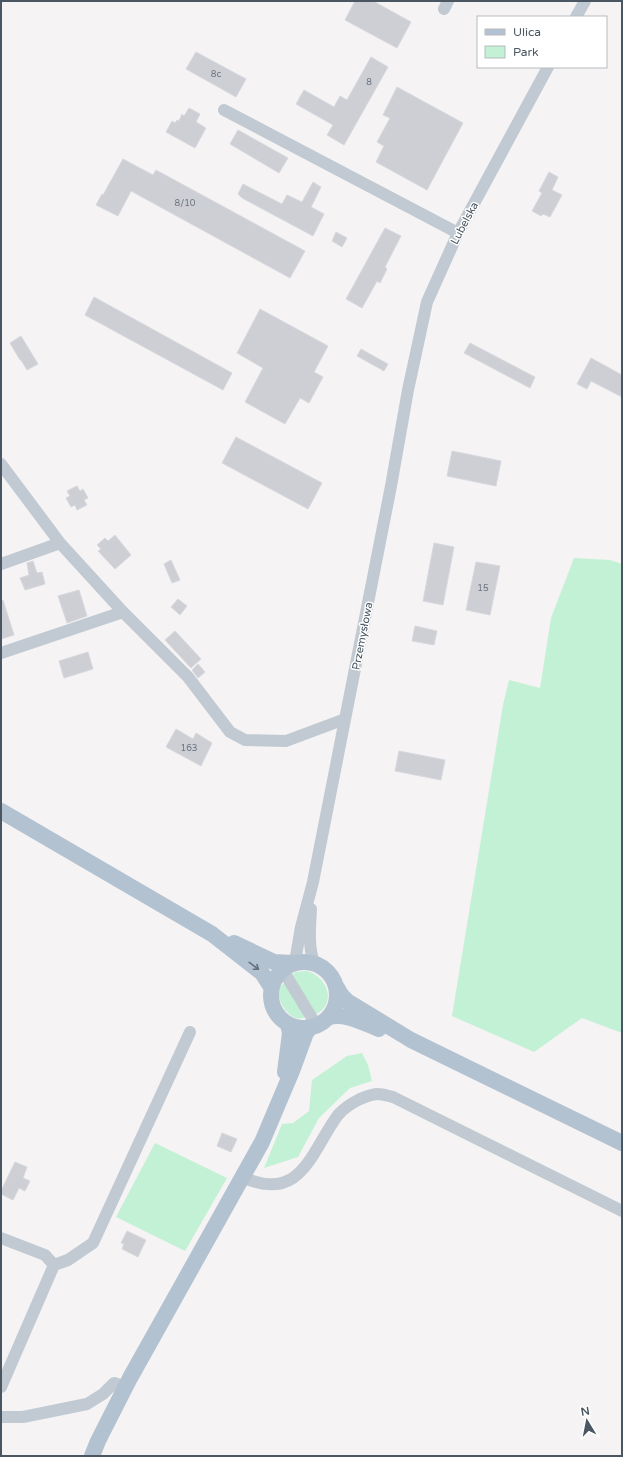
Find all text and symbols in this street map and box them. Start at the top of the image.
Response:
legend [477,16,607,68]
text: Ulica [513,25,541,39]
text: Park [513,45,539,59]
house number: 8c [211,69,221,80]
house number: 8 [366,77,372,88]
house number: 8/10 [175,198,196,209]
street label: Lubelska [448,200,481,247]
house number: 15 [477,583,489,594]
street label: Przemysłowa [350,601,375,671]
house number: 163 [181,743,197,754]
one-way arrow [248,962,259,970]
north arrow [567,1401,607,1441]
text: N [580,1404,591,1419]

